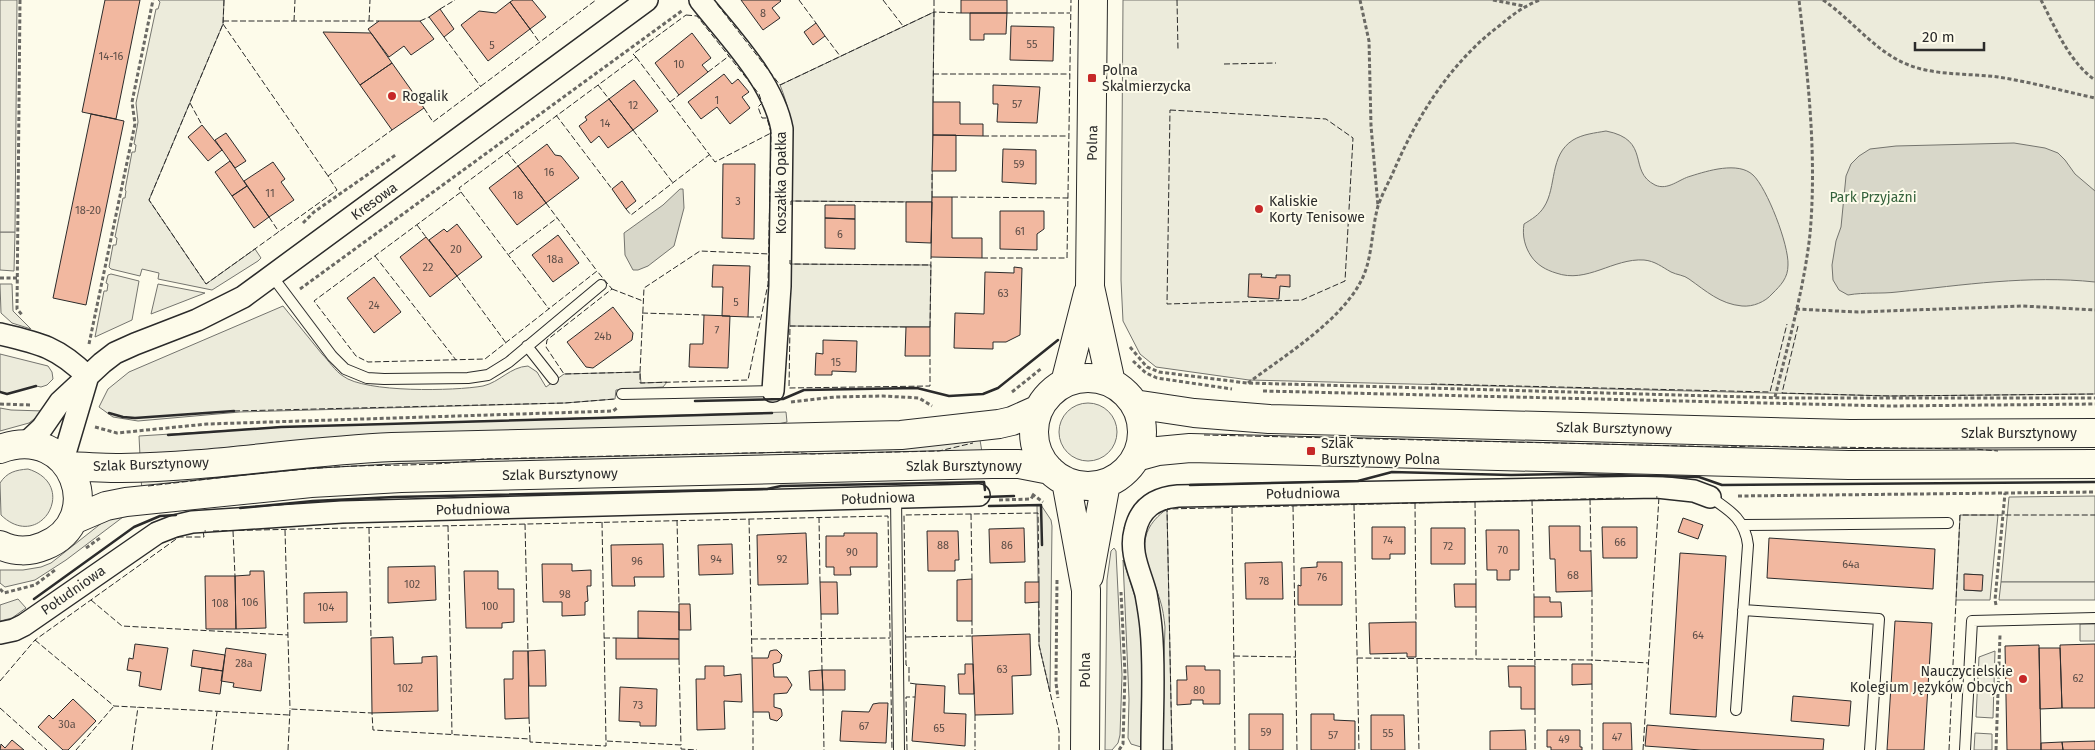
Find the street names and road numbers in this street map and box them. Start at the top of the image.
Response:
street label: Polna [1084,125,1101,161]
street label: Koszałka Opałka [773,131,790,235]
street label: Kresowa [348,179,401,224]
street label: Szlak Bursztynowy [1556,419,1672,438]
street label: Szlak Bursztynowy [1961,425,2077,442]
street label: Szlak Bursztynowy [93,454,209,475]
street label: Szlak Bursztynowy [906,458,1022,475]
street label: Szlak Bursztynowy [502,465,618,484]
street label: Południowa [1266,484,1340,503]
street label: Południowa [840,489,916,508]
street label: Południowa [436,500,510,519]
street label: Południowa [38,562,109,619]
street label: Polna [1077,652,1094,688]

